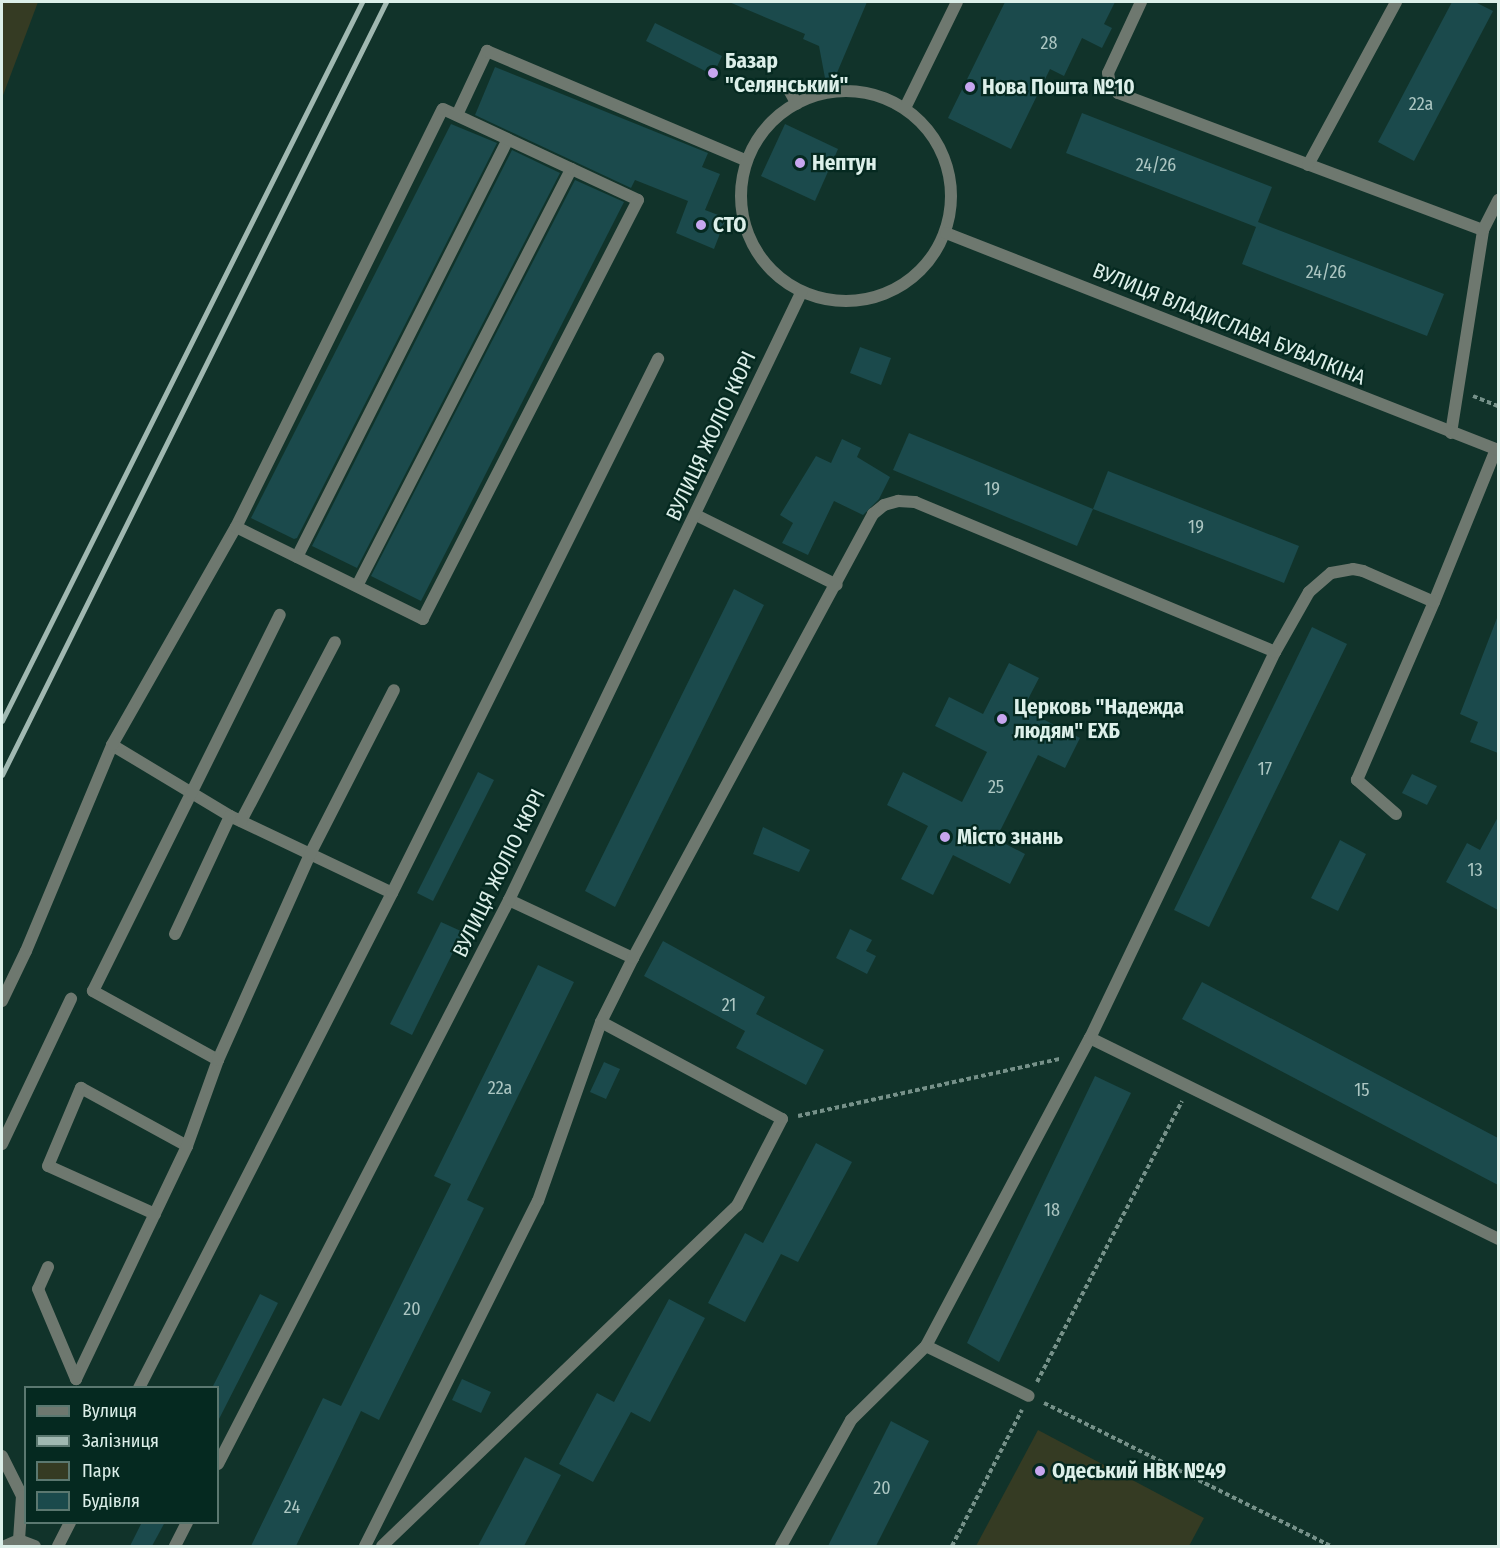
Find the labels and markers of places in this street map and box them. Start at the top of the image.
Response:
place label: Базар "Селянський" [725,48,849,98]
marker: Базар "Селянський" [706,66,720,80]
place label: Нова Пошта №10 [982,74,1135,100]
marker: Нова Пошта №10 [963,80,977,94]
place label: Нептун [812,150,877,176]
marker: Нептун [793,156,807,170]
place label: СТО [713,212,747,238]
marker: СТО [694,218,708,232]
place label: Церковь "Надежда людям" ЕХБ [1014,694,1184,744]
marker: Церковь "Надежда людям" ЕХБ [995,712,1009,726]
place label: Місто знань [957,824,1063,850]
marker: Місто знань [938,830,952,844]
place label: Одеський НВК №49 [1052,1458,1226,1484]
marker: Одеський НВК №49 [1033,1464,1047,1478]

